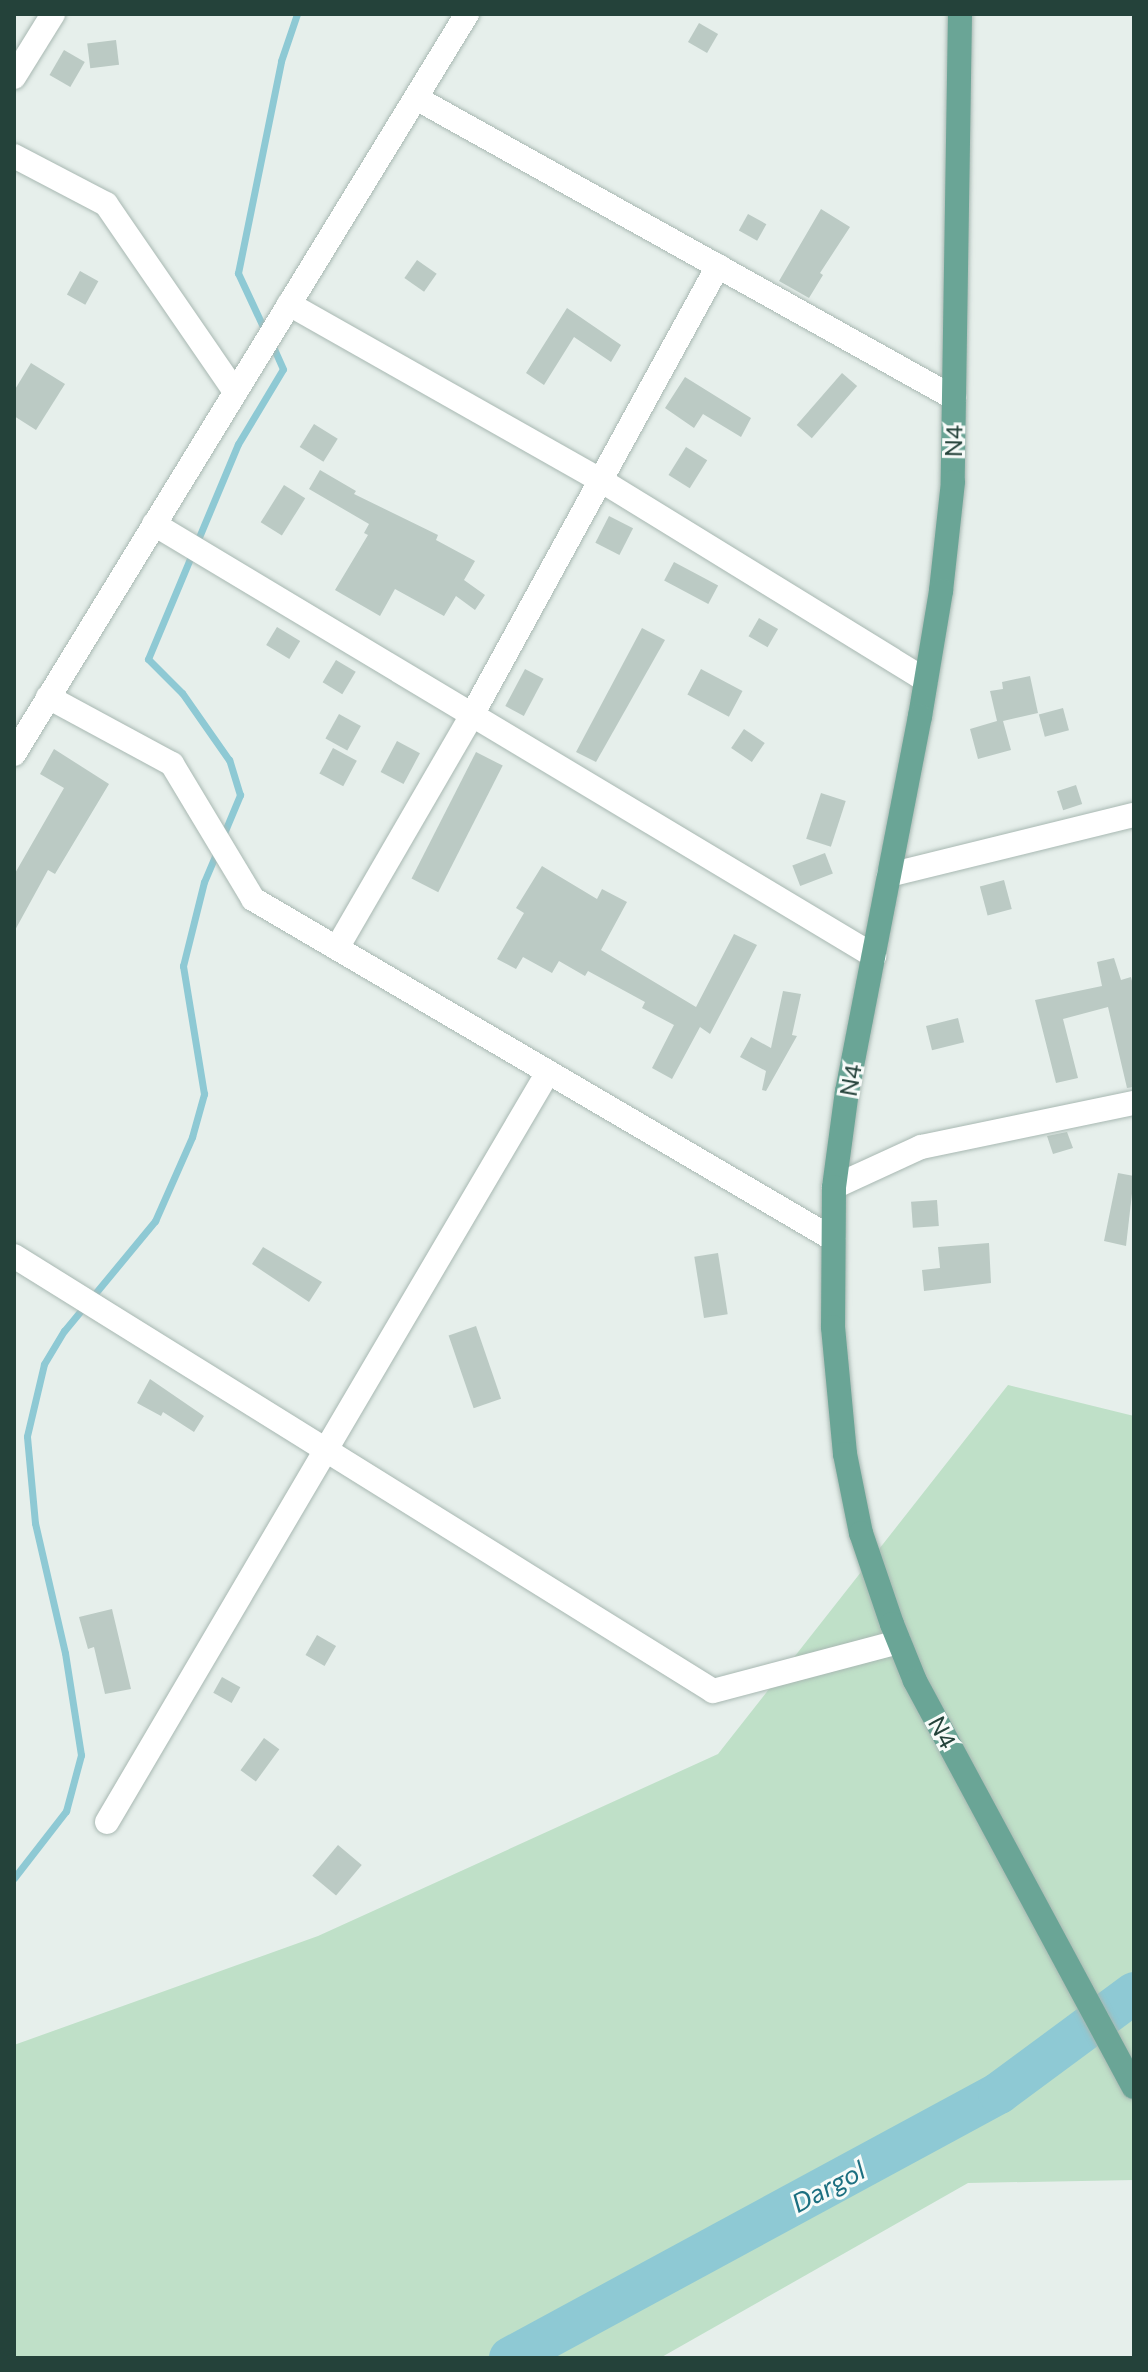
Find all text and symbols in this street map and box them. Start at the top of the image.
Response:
street label: N4 [938,425,968,457]
street label: N4 [833,1061,867,1099]
street label: N4 [923,1711,963,1753]
water label: Dargol [786,2154,870,2218]

